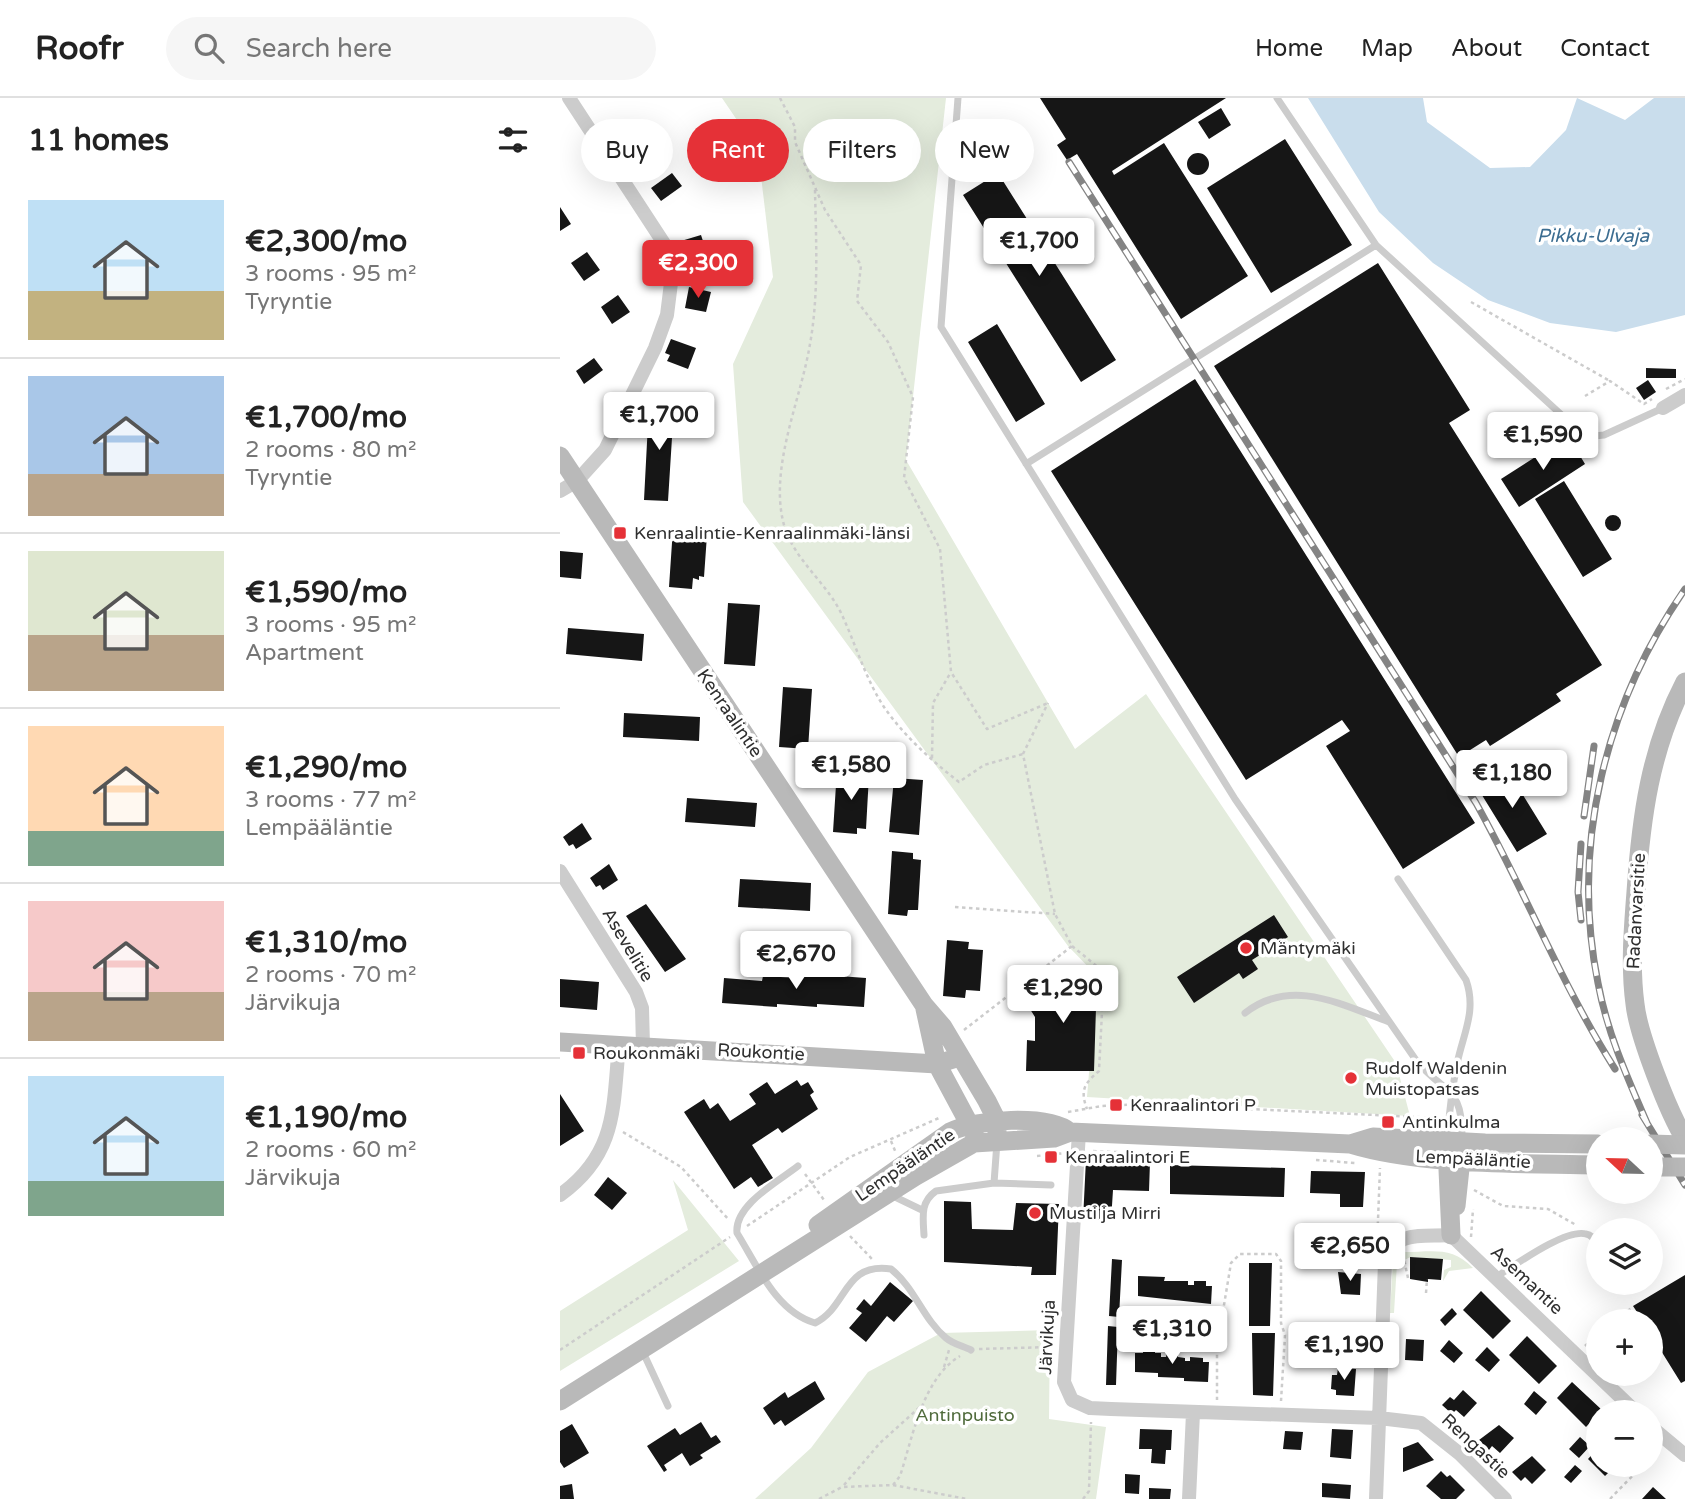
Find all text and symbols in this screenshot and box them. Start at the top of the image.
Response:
search box [166,17,656,80]
text: Roofr [35,29,124,68]
icon: search [190,29,228,67]
text: Search here [246,33,392,64]
text: Home [1255,34,1323,63]
text: Map [1361,34,1413,63]
text: About [1451,34,1522,63]
text: Contact [1560,34,1650,63]
chip: Buy [581,119,673,182]
chip: Rent [687,119,789,182]
chip: Filters [803,119,921,182]
chip: New [935,119,1034,182]
icon: filters [494,121,532,159]
text: 11 homes [28,122,169,159]
pin: €1,700 [982,218,1096,278]
text: €2,300/mo [245,223,407,260]
water label: Pikku-Ulvaja [1537,225,1651,247]
text: €1,700 [999,227,1079,255]
icon: home [84,228,168,312]
pin: €2,300 [641,240,755,300]
text: €2,300 [658,249,738,277]
text: 3 rooms · 95 m² [245,260,416,288]
text: Tyryntie [245,288,332,316]
pin: €1,700 [602,392,716,452]
text: €1,700/mo [245,399,407,436]
text: €1,700 [619,401,699,429]
icon: home [84,404,168,488]
pin: €1,590 [1486,412,1600,472]
text: €1,590 [1503,421,1583,449]
text: 2 rooms · 80 m² [245,436,416,464]
text: Tyryntie [245,464,332,492]
place label: Kenraalintie-Kenraalinmäki-länsi [634,522,910,544]
marker: Kenraalintie-Kenraalinmäki-länsi [612,525,628,541]
text: €1,590/mo [245,574,407,611]
icon: home [84,579,168,663]
text: 3 rooms · 95 m² [245,611,416,639]
text: Apartment [245,639,364,667]
street label: Kenraalintie [692,665,768,761]
pin: €1,580 [794,742,908,802]
text: €1,290/mo [245,749,407,786]
pin: €1,180 [1455,750,1569,810]
text: €1,580 [811,751,891,779]
icon: home [84,754,168,838]
text: €1,180 [1472,759,1552,787]
text: 3 rooms · 77 m² [245,786,416,814]
text: Lempääläntie [245,814,393,842]
street label: Radanvarsitie [1622,852,1650,970]
street label: Asevelitie [597,904,659,986]
text: €1,310/mo [245,924,407,961]
icon: home [84,929,168,1013]
pin: €2,670 [739,932,853,991]
place label: Mäntymäki [1260,937,1356,959]
text: €2,670 [756,940,836,968]
marker: Mäntymäki [1238,940,1254,956]
text: 2 rooms · 70 m² [245,961,416,989]
pin: €1,290 [1006,965,1120,1025]
text: €1,290 [1023,974,1103,1002]
text: Järvikuja [245,989,341,1017]
street label: Roukontie [717,1039,805,1065]
place label: Roukonmäki [593,1042,700,1064]
marker: Roukonmäki [571,1045,587,1061]
place label: Rudolf Waldenin Muistopatsas [1365,1057,1507,1100]
marker: Rudolf Waldenin Muistopatsas [1343,1070,1359,1086]
place label: Kenraalintori P [1130,1094,1256,1116]
marker: Kenraalintori P [1108,1097,1124,1113]
text: €1,190/mo [245,1099,407,1136]
icon: home [84,1104,168,1188]
place label: Antinkulma [1402,1111,1500,1133]
marker: Antinkulma [1380,1114,1396,1130]
street label: Lempääläntie [851,1124,959,1206]
north arrow [1586,1127,1662,1204]
map controls [1586,1127,1663,1477]
text: 2 rooms · 60 m² [245,1136,416,1164]
street label: Lempääläntie [1415,1145,1531,1173]
place label: Kenraalintori E [1065,1146,1190,1168]
marker: Kenraalintori E [1043,1149,1059,1165]
text: Järvikuja [245,1164,341,1192]
place label: Musti ja Mirri [1049,1202,1161,1224]
marker: Musti ja Mirri [1027,1205,1043,1221]
button: layers [1586,1218,1663,1295]
pin: €2,650 [1293,1224,1407,1283]
text: €2,650 [1310,1232,1390,1260]
street label: Asemantie [1486,1241,1568,1319]
street label: Järvikuja [1034,1299,1060,1375]
pin: €1,310 [1115,1306,1229,1366]
button: + [1586,1309,1663,1386]
text: €1,310 [1132,1315,1212,1343]
pin: €1,190 [1287,1322,1401,1382]
text: €1,190 [1304,1331,1384,1359]
button: − [1586,1400,1663,1477]
park label: Antinpuisto [915,1404,1015,1426]
street label: Rengastie [1437,1409,1515,1483]

